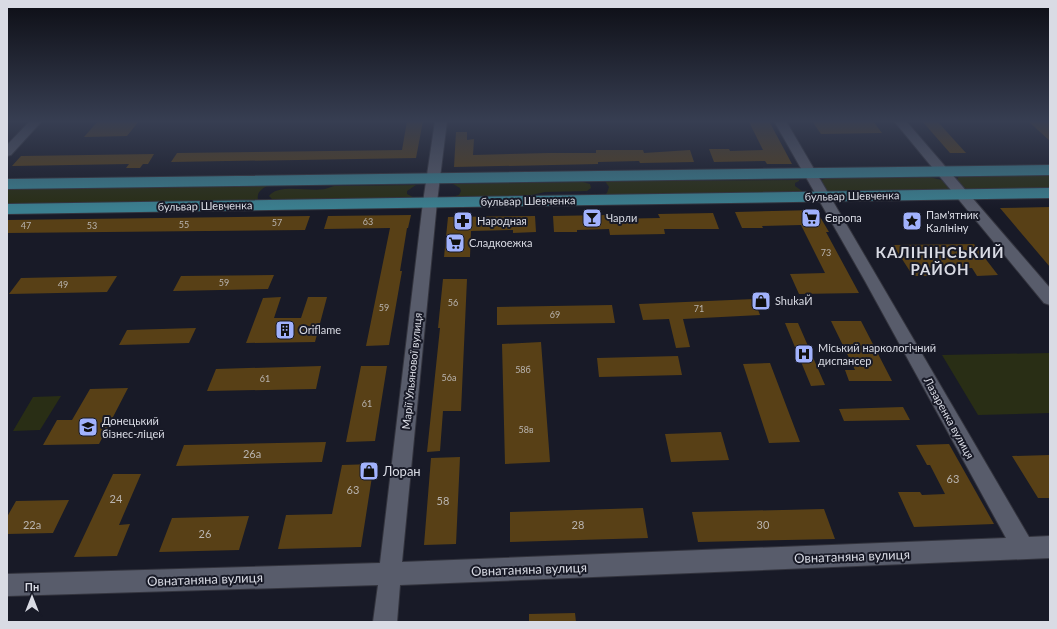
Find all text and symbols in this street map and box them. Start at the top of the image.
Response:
street label: бульвар Шевченка [805,188,899,203]
street label: бульвар Шевченка [481,193,575,208]
street label: бульвар Шевченка [158,198,252,213]
bar icon: Чарли [581,207,603,229]
supermarket icon: Європа [800,207,822,229]
place label: Пам'ятник Калініну [926,208,979,234]
pharmacy icon: Народная [452,210,474,232]
place icon: Пам'ятник Калініну [901,210,923,232]
place label: Чарли [606,211,637,224]
place label: Європа [825,211,862,224]
place label: Народная [477,214,527,227]
house number: 63 [363,216,373,227]
house number: 57 [272,217,282,228]
house number: 55 [179,219,189,230]
house number: 47 [21,220,31,231]
house number: 53 [87,220,97,231]
supermarket icon: Сладкоежка [444,232,466,254]
place label: Сладкоежка [469,236,532,249]
district label: КАЛІНІНСЬКИЙ РАЙОН [876,243,1005,278]
house number: 73 [821,247,831,258]
house number: 59 [219,277,229,288]
house number: 49 [58,279,68,290]
shop icon: ShukaЙ [750,290,772,312]
place label: ShukaЙ [775,294,813,307]
house number: 56 [448,297,458,308]
house number: 59 [379,302,389,313]
house number: 71 [694,303,704,314]
house number: 69 [550,309,560,320]
street label: Марії Ульянової вулиця [399,312,424,430]
building icon: Oriflame [274,319,296,341]
place label: Oriflame [299,323,341,336]
place label: Міський наркологічний диспансер [818,341,936,367]
hospital icon: Міський наркологічний диспансер [793,343,815,365]
house number: 58б [515,364,531,375]
house number: 56а [442,372,456,383]
house number: 61 [260,373,270,384]
street label: Лазаренка вулиця [921,374,977,461]
house number: 61 [362,398,372,409]
place label: Донецький бізнес-ліцей [102,414,165,440]
school or university icon: Донецький бізнес-ліцей [77,416,99,438]
house number: 58в [519,424,534,435]
house number: 26а [243,447,261,460]
shop icon: Лоран [358,460,380,482]
place label: Лоран [382,463,421,479]
house number: 63 [947,472,959,485]
house number: 63 [347,483,359,496]
house number: 24 [110,492,123,505]
house number: 58 [437,494,449,507]
house number: 22а [23,518,41,531]
house number: 28 [572,518,584,531]
house number: 30 [757,518,770,531]
house number: 26 [199,527,211,540]
street label: Овнатаняна вулиця [794,546,910,566]
street label: Овнатаняна вулиця [471,559,587,579]
street label: Овнатаняна вулиця [147,569,263,589]
north arrow [12,577,52,617]
text: Пн [25,580,39,593]

